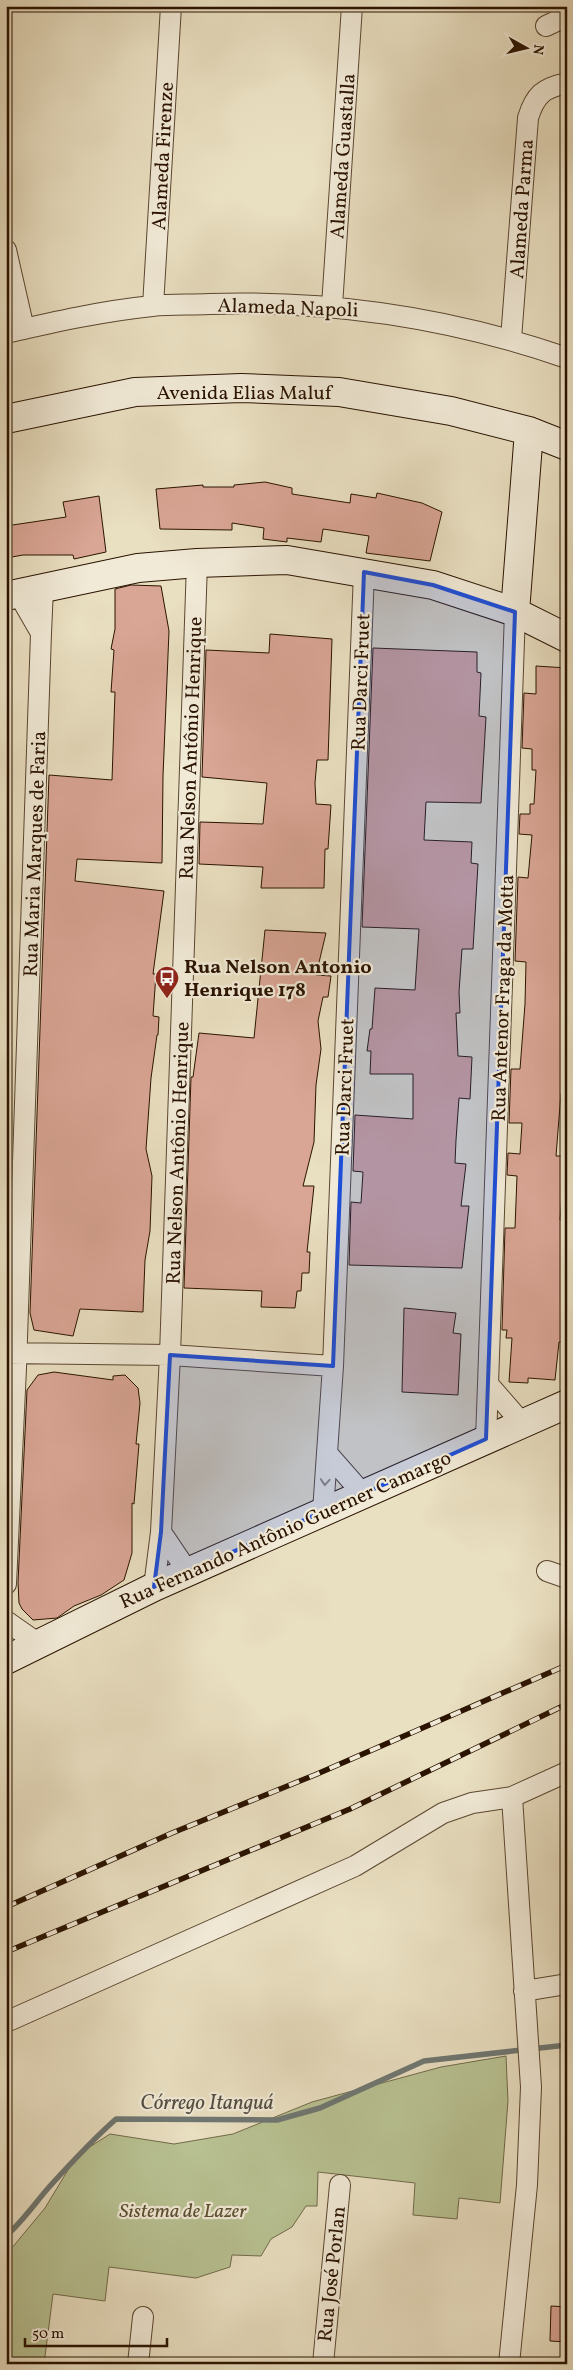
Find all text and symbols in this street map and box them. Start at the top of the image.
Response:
north arrow [500,22,550,72]
text: N [527,43,548,56]
street label: Alameda Guastalla [324,72,364,240]
street label: Alameda Firenze [146,81,182,231]
street label: Alameda Parma [504,138,542,280]
street label: Alameda Napoli [217,293,359,325]
street label: Avenida Elias Maluf [156,380,334,408]
street label: Rua Darci Fruet [346,613,378,751]
street label: Rua Nelson Antônio Henrique [173,616,211,880]
street label: Rua Maria Marques de Faria [18,730,54,978]
street label: Rua Antenor Fraga da Motta [486,874,522,1122]
place label: Rua Nelson Antonio Henrique 178 [184,954,372,1005]
bus stop icon: Rua Nelson Antonio Henrique 178 [154,965,180,999]
street label: Rua Darci Fruet [330,1018,362,1156]
street label: Rua Nelson Antônio Henrique [160,1021,198,1285]
street label: Rua Fernando Antônio Guerner Camargo [116,1445,456,1617]
one-way arrow [319,1478,330,1486]
water label: Córrego Itanguá [140,2089,274,2118]
park label: Sistema de Lazer [119,2198,247,2226]
street label: Rua José Porlan [312,2205,354,2343]
scale bar [25,2315,168,2347]
text: 50 m [32,2324,64,2345]

